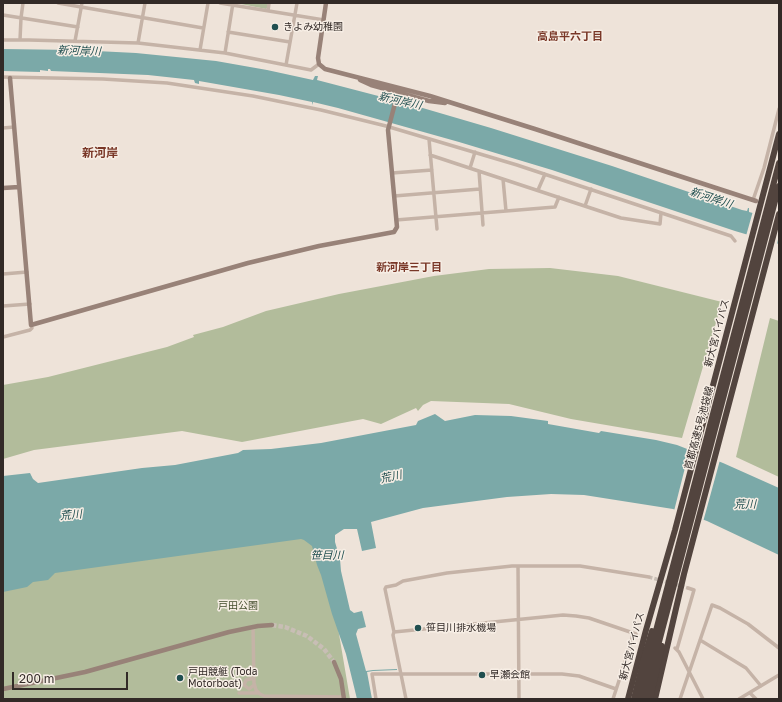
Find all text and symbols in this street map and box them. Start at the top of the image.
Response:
place label: きよみ幼稚園 [283,21,343,33]
marker: きよみ幼稚園 [270,22,280,32]
district label: 高島平六丁目 [537,30,603,44]
water label: 新河岸川 [57,44,101,58]
water label: 新河岸川 [377,90,423,112]
district label: 新河岸 [82,146,118,160]
water label: 新河岸川 [688,185,734,211]
district label: 新河岸三丁目 [376,261,442,275]
street label: 新大宮バイパス [702,298,732,368]
street label: 首都高速5号池袋線 [682,385,716,471]
water label: 荒川 [379,468,403,486]
water label: 荒川 [734,498,756,512]
water label: 荒川 [59,507,83,523]
water label: 笹目川 [311,549,343,563]
park label: 戸田公園 [218,600,258,612]
street label: 新大宮バイパス [617,611,647,681]
place label: 笹目川排水機場 [426,622,496,634]
marker: 笹目川排水機場 [413,623,423,633]
scale bar [14,664,130,690]
place label: 戸田競艇 (Toda Motorboat) [188,666,257,690]
place label: 早瀬会館 [490,669,530,681]
marker: 早瀬会館 [477,670,487,680]
text: 200 m [19,671,54,686]
marker: 戸田競艇 (Toda Motorboat) [175,673,185,683]

